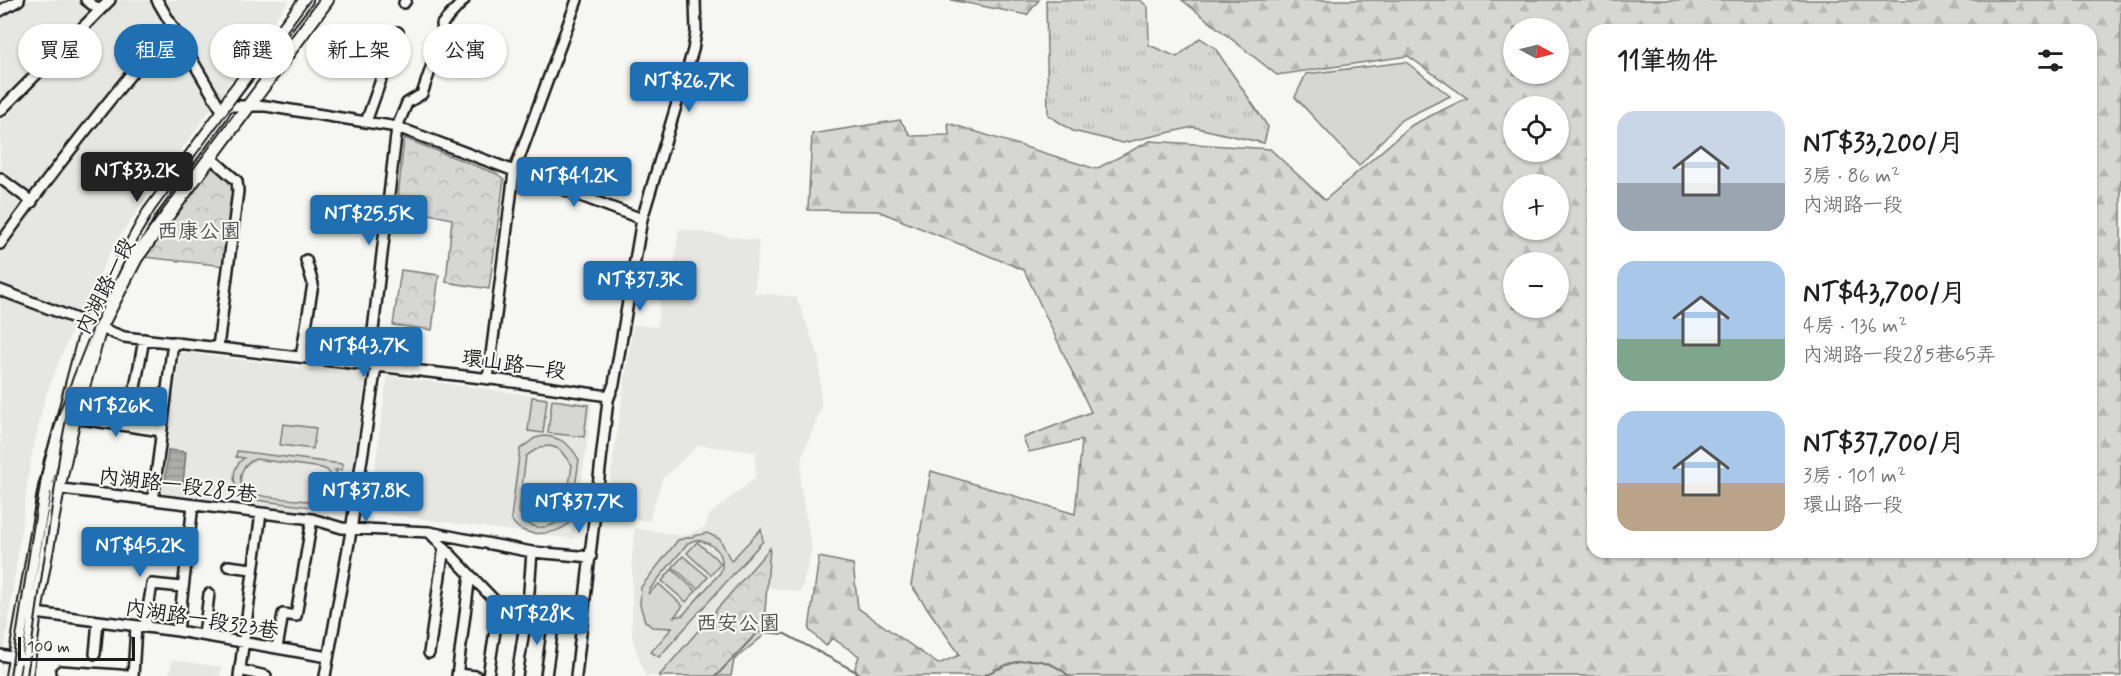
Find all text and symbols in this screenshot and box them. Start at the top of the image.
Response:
north arrow [1503,18,1569,84]
map controls [1503,18,1569,318]
chip: 買屋 [18,24,102,78]
chip: 租屋 [114,24,198,78]
chip: 篩選 [210,24,294,78]
chip: 新上架 [306,24,411,78]
chip: 公寓 [423,24,507,78]
icon: filters [2034,44,2067,77]
text: 11筆物件 [1617,45,1718,79]
pin: NT$26.7K [627,62,751,113]
text: NT$26.7K [644,68,734,95]
button: locate [1503,96,1569,162]
text: NT$33,200/月 [1803,127,1964,161]
icon: home [1665,135,1737,207]
pin: NT$33.2K [75,152,199,203]
pin: NT$41.2K [512,157,636,208]
text: NT$33.2K [95,158,179,185]
text: NT$41.2K [531,163,618,190]
text: 3房 · 86 m² [1803,163,1900,190]
button: + [1503,174,1569,240]
text: 內湖路一段 [1803,192,1903,219]
pin: NT$25.5K [307,195,431,246]
text: NT$25.5K [324,201,414,228]
park label: 西康公園 [157,218,241,246]
street label: 內湖路一段 [70,233,142,340]
button: − [1503,252,1569,318]
pin: NT$37.3K [578,261,702,312]
text: NT$37.3K [597,267,683,294]
text: NT$43,700/月 [1803,277,1966,311]
icon: home [1665,285,1737,357]
text: 4房 · 136 m² [1803,313,1907,340]
pin: NT$43.7K [302,327,426,378]
text: NT$43.7K [319,333,409,360]
text: 內湖路一段285巷65弄 [1803,342,1996,369]
street label: 環山路一段 [460,344,568,386]
pin: NT$26K [67,387,165,438]
text: NT$26K [79,393,153,420]
text: NT$37,700/月 [1803,427,1965,461]
icon: home [1665,435,1737,507]
street label: 內湖路一段285巷 [97,462,259,510]
text: 3房 · 101 m² [1803,463,1906,490]
pin: NT$37.8K [304,472,428,523]
text: NT$37.8K [322,478,410,505]
pin: NT$37.7K [517,483,641,534]
text: NT$37.7K [535,489,623,516]
text: 環山路一段 [1803,492,1903,519]
pin: NT$45.2K [78,527,202,578]
text: NT$45.2K [95,533,185,560]
street label: 內湖路一段323巷 [123,594,281,646]
pin: NT$28K [488,595,586,646]
text: NT$28K [500,601,574,628]
park label: 西安公園 [696,610,780,638]
scale bar [18,634,135,662]
text: 100 m [27,637,70,658]

